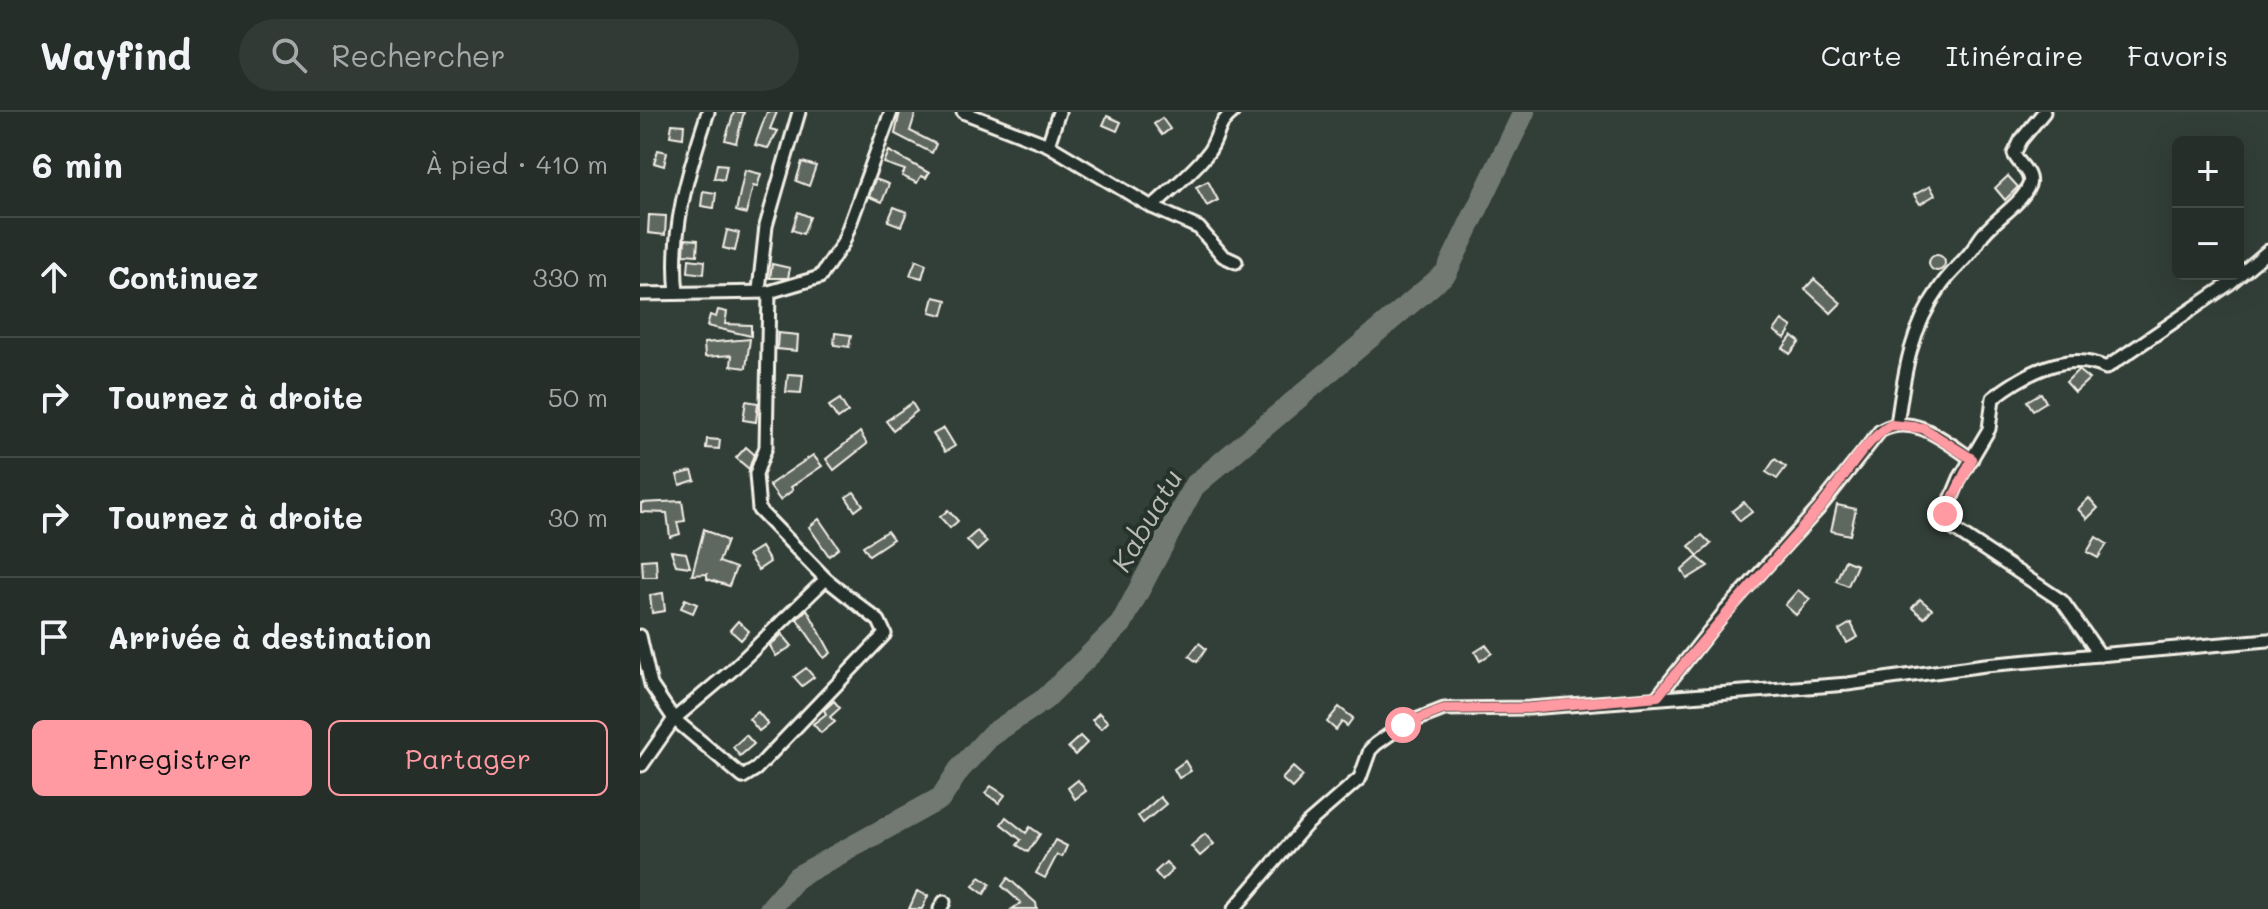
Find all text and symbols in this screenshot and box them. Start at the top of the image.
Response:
search box [239,19,799,91]
text: Wayfind [40,30,191,80]
icon: search [267,33,311,77]
text: Rechercher [331,35,505,75]
text: Carte [1821,37,1902,73]
text: Itinéraire [1946,37,2083,73]
text: Favoris [2127,37,2228,73]
map controls [2172,136,2244,280]
button: + [2172,136,2244,208]
text: 6 min [32,142,123,187]
text: À pied · 410 m [425,147,608,181]
button: − [2172,208,2244,280]
icon: ahead [32,255,76,299]
text: Continuez [108,257,258,297]
text: 330 m [532,260,608,294]
icon: right [32,375,76,419]
text: Tournez à droite [108,377,363,417]
text: 50 m [548,380,608,414]
water label: Kabuatu [1102,462,1190,578]
icon: right [32,495,76,539]
route end [1927,496,1963,532]
text: Tournez à droite [108,497,363,537]
text: 30 m [548,500,608,534]
icon: arrive [32,615,76,659]
text: Arrivée à destination [108,617,431,657]
route start [1385,707,1421,743]
button: Enregistrer [32,720,312,796]
button: Partager [328,720,608,796]

